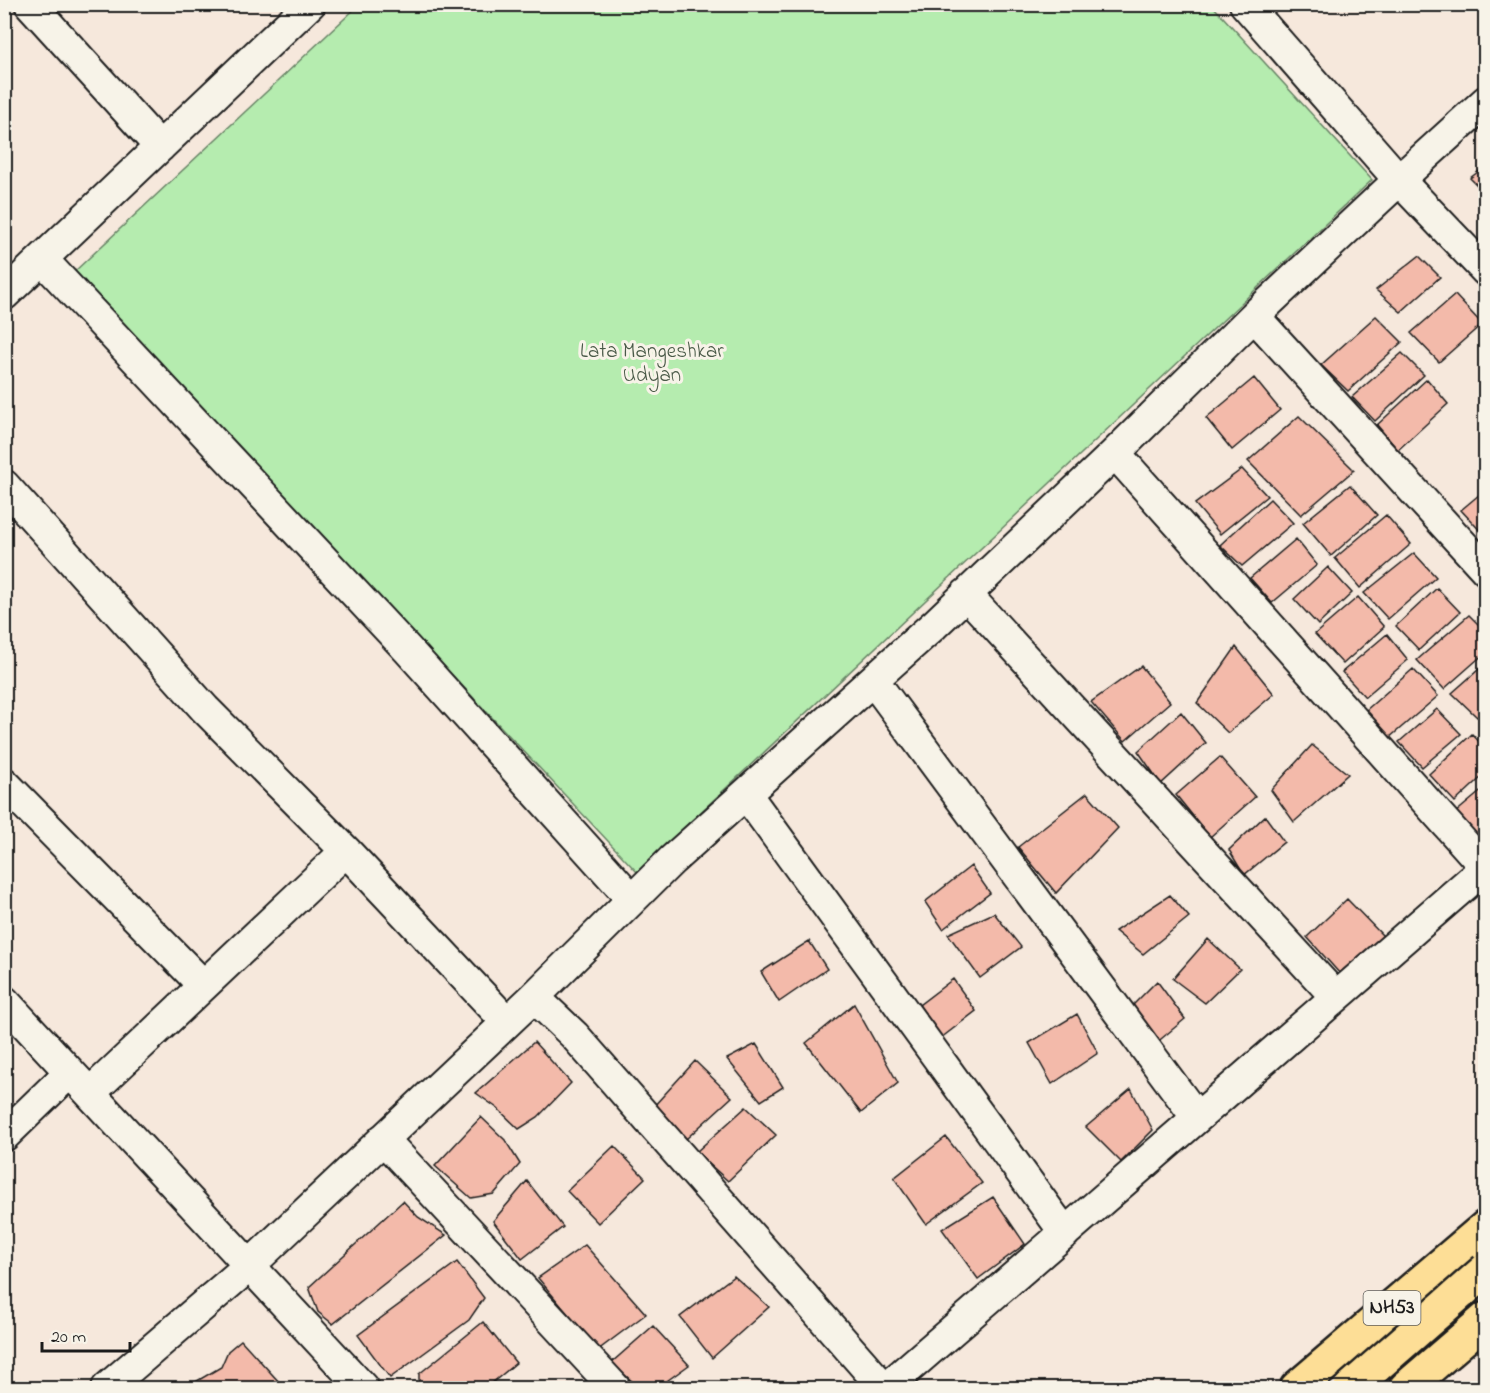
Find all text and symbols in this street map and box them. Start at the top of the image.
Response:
park label: Lata Mangeshkar Udyan [580,337,724,393]
road number: NH53 [1364,1291,1420,1325]
scale bar [42,1315,130,1353]
text: 20 m [51,1325,86,1351]

